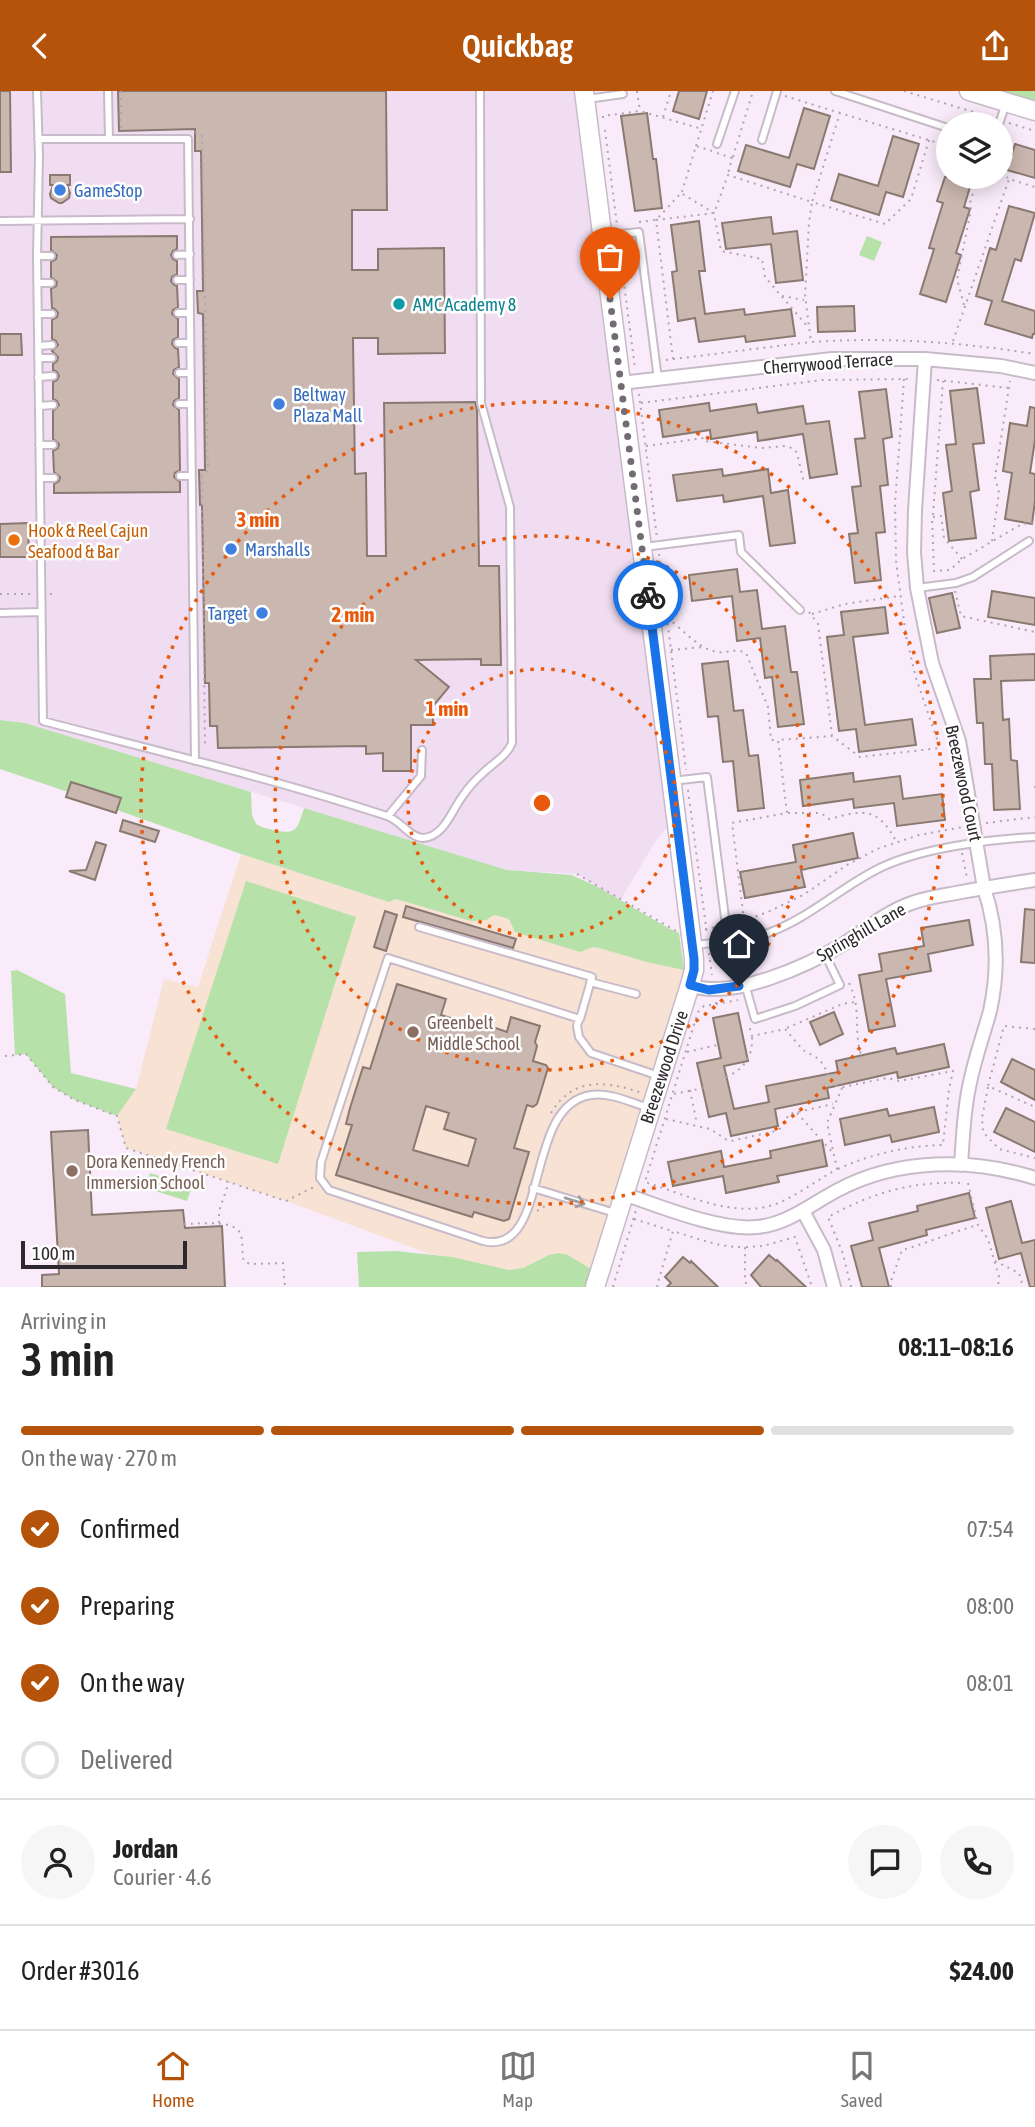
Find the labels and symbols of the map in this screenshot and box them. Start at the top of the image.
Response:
place label: GameStop [74,180,143,201]
marker: GameStop [52,182,68,198]
pin [580,227,640,299]
place label: AMC Academy 8 [413,294,516,315]
marker: AMC Academy 8 [391,296,407,312]
street label: Cherrywood Terrace [762,348,894,378]
place label: Beltway Plaza Mall [293,384,362,426]
marker: Beltway Plaza Mall [271,396,287,412]
text: 3 min [237,507,279,531]
place label: Hook & Reel Cajun Seafood & Bar [28,520,148,562]
marker: Hook & Reel Cajun Seafood & Bar [6,532,22,548]
place label: Marshalls [245,539,310,560]
marker: Marshalls [223,541,239,557]
courier [613,560,683,630]
text: 2 min [332,602,374,626]
place label: Target [207,603,248,624]
marker: Target [254,605,270,621]
text: 1 min [426,696,468,720]
street label: Breezewood Court [941,723,987,843]
centre of rings [530,791,554,815]
street label: Springhill Lane [813,898,909,966]
pin [709,914,769,986]
street label: Breezewood Drive [636,1008,692,1126]
place label: Greenbelt Middle School [427,1012,520,1054]
marker: Greenbelt Middle School [405,1024,421,1040]
place label: Dora Kennedy French Immersion School [86,1151,225,1193]
marker: Dora Kennedy French Immersion School [64,1163,80,1179]
one-way arrow [564,1196,586,1209]
scale bar [21,1238,187,1270]

